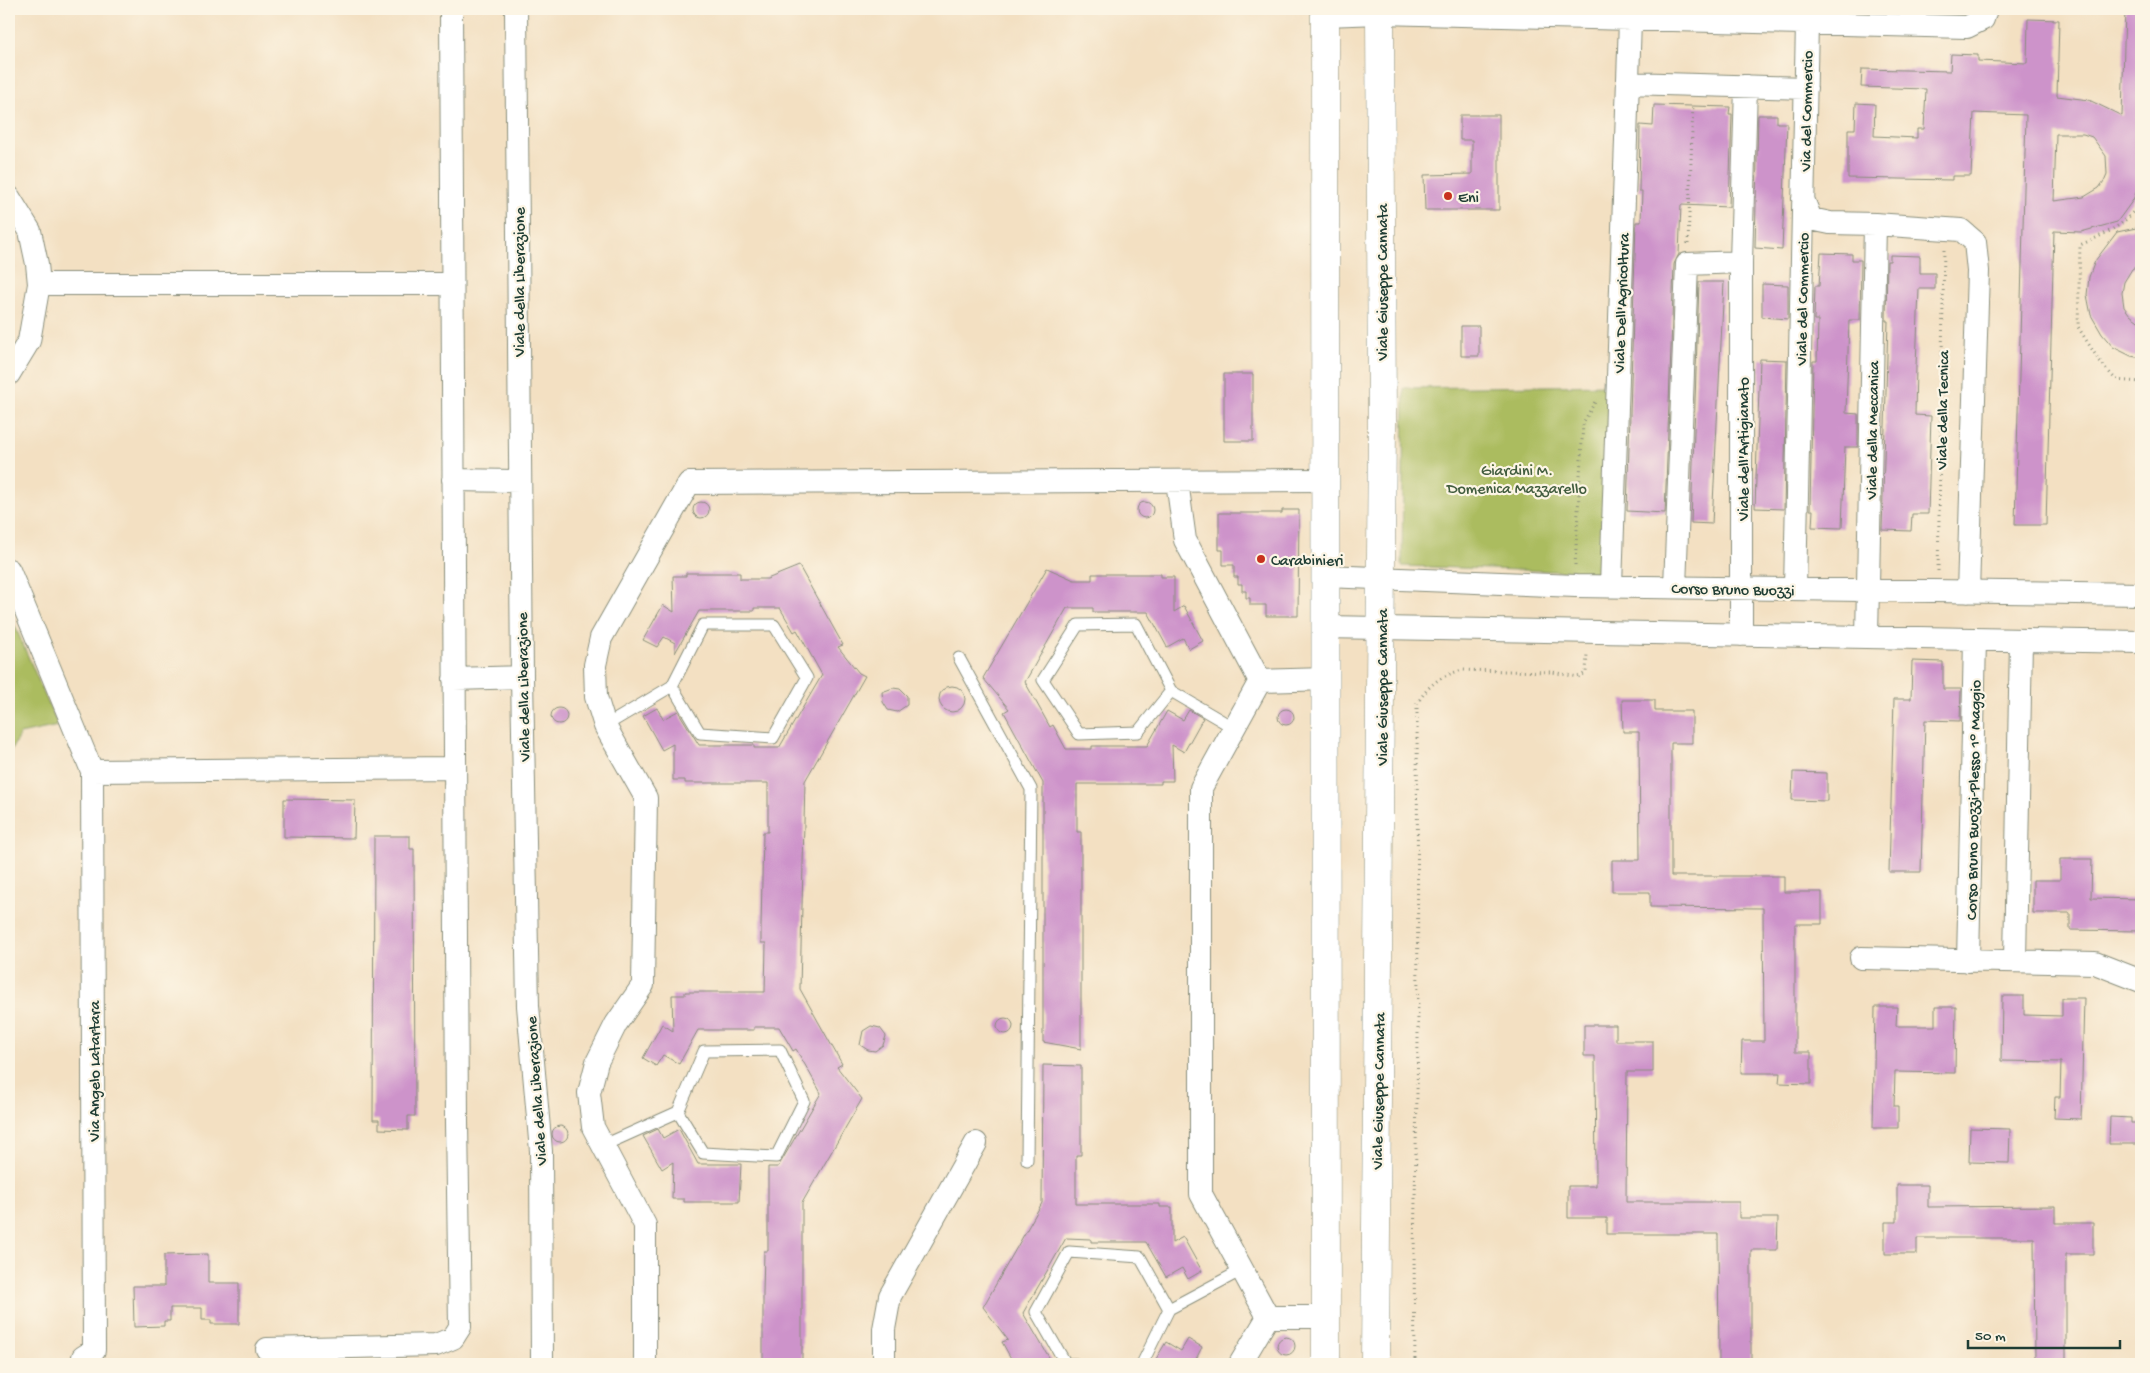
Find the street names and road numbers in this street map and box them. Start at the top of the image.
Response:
street label: Via del Commercio [1798,50,1819,173]
street label: Viale Giuseppe Cannata [1375,202,1394,361]
street label: Viale della Liberazione [512,207,531,358]
street label: Viale Dell'Agricoltura [1612,232,1635,374]
street label: Viale del Commercio [1794,233,1815,367]
street label: Viale della Tecnica [1934,349,1955,471]
street label: Viale della Meccanica [1864,359,1885,501]
street label: Viale dell'Artigianato [1736,377,1755,522]
street label: Corso Bruno Buozzi [1671,581,1795,602]
street label: Viale Giuseppe Cannata [1375,607,1394,766]
street label: Viale della Liberazione [515,611,536,763]
street label: Corso Bruno Buozzi-Plesso 1° Maggio [1964,680,1987,920]
street label: Via Angelo Latartara [87,999,106,1142]
street label: Viale Giuseppe Cannata [1370,1011,1391,1171]
street label: Viale della Liberazione [524,1015,553,1167]

